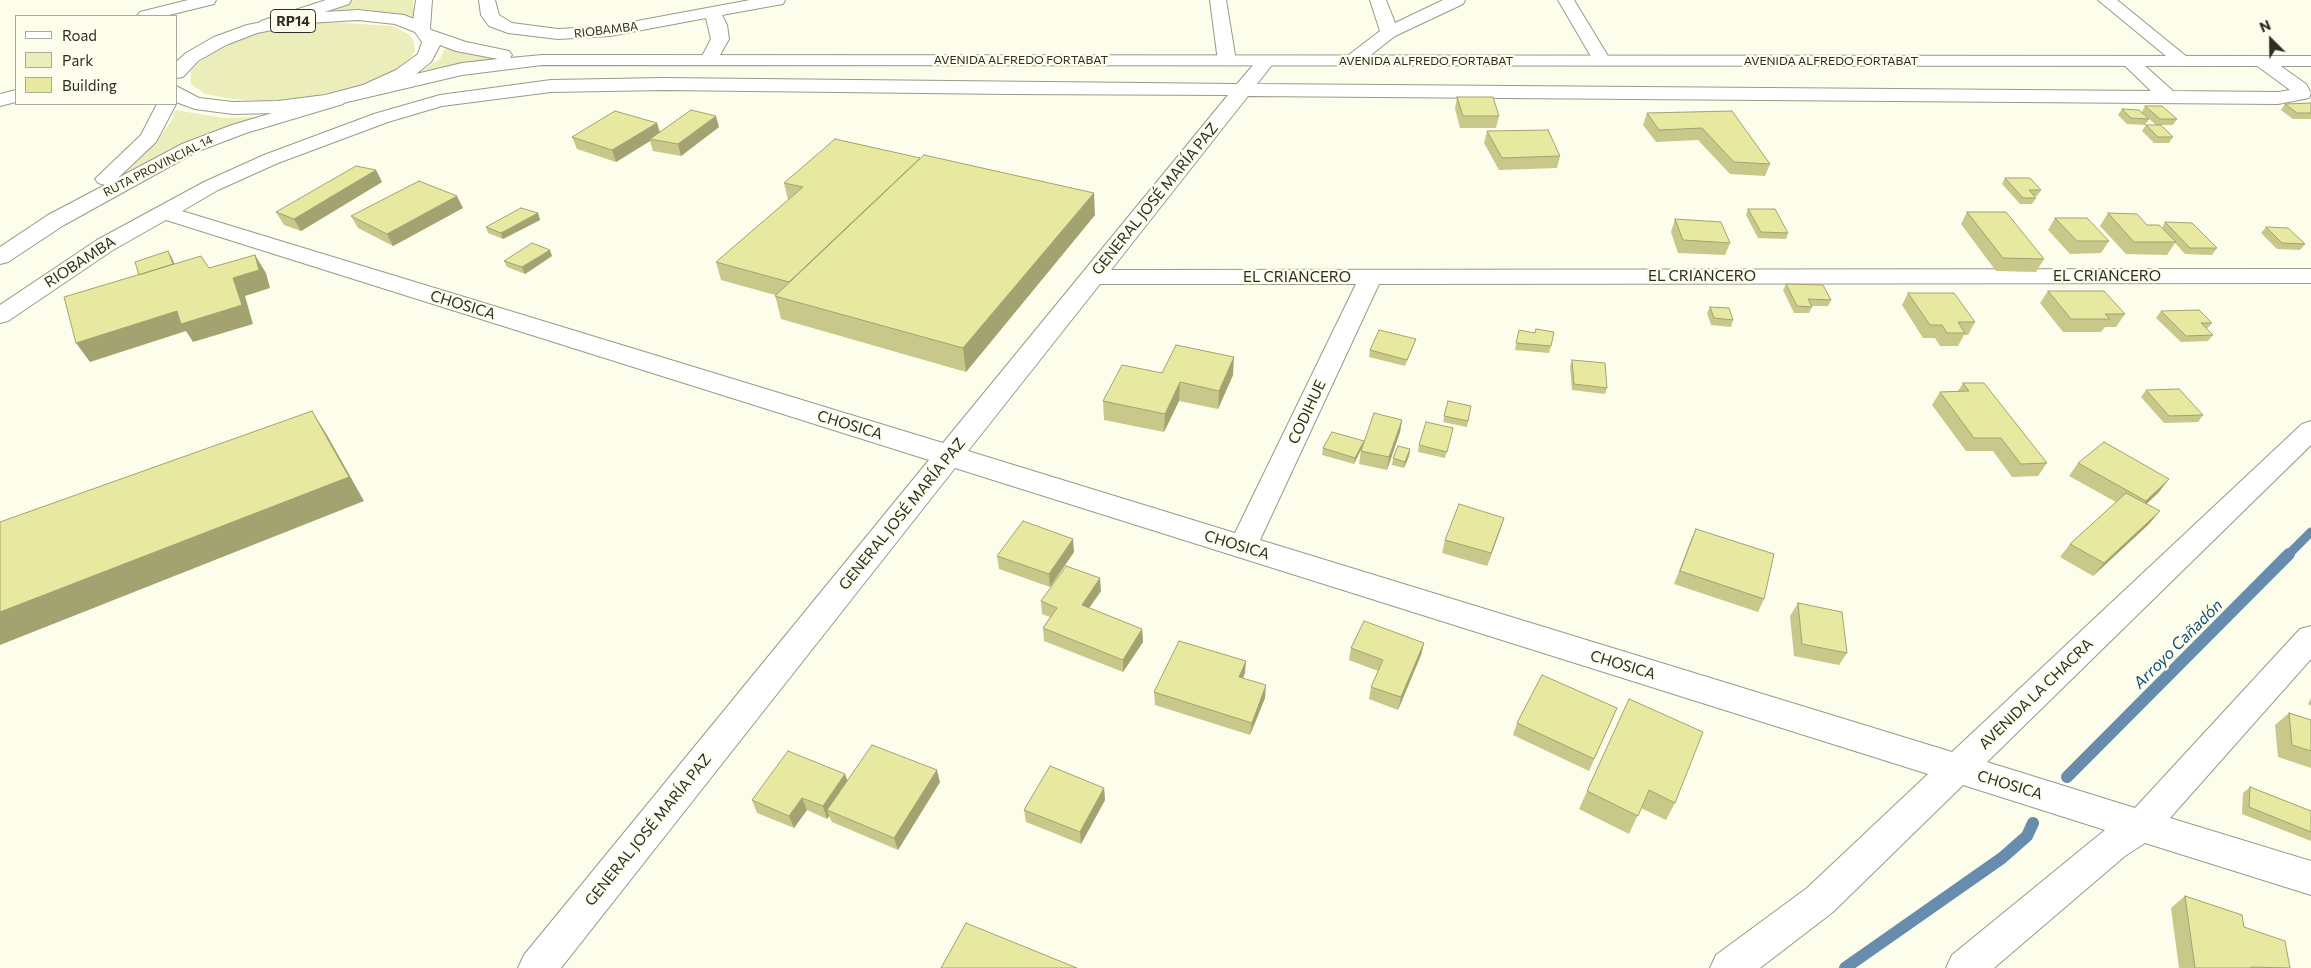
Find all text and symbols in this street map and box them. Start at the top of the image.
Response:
road number: RP14 [270,10,316,32]
legend [15,15,178,105]
north arrow [2246,15,2296,65]
text: N [2257,16,2273,36]
street label: RIOBAMBA [573,19,639,41]
text: Road [62,26,97,44]
text: Park [62,51,93,69]
street label: AVENIDA ALFREDO FORTABAT [934,53,1108,67]
street label: AVENIDA ALFREDO FORTABAT [1339,54,1513,68]
street label: AVENIDA ALFREDO FORTABAT [1744,54,1918,68]
text: Building [62,76,117,94]
street label: GENERAL JOSÉ MARÍA PAZ [1088,119,1222,279]
street label: RUTA PROVINCIAL 14 [101,132,215,200]
street label: RIOBAMBA [41,232,119,292]
street label: EL CRIANCERO [1648,267,1756,285]
street label: EL CRIANCERO [2053,267,2161,285]
street label: EL CRIANCERO [1243,268,1351,286]
street label: CHOSICA [428,287,498,323]
street label: CODIHUE [1284,377,1330,447]
street label: CHOSICA [815,407,885,443]
street label: GENERAL JOSÉ MARÍA PAZ [835,434,969,594]
street label: CHOSICA [1202,527,1272,563]
water label: Arroyo Cañadón [2129,595,2227,693]
street label: AVENIDA LA CHACRA [1975,635,2097,753]
street label: CHOSICA [1588,647,1658,683]
street label: GENERAL JOSÉ MARÍA PAZ [581,750,715,910]
street label: CHOSICA [1975,767,2045,803]

